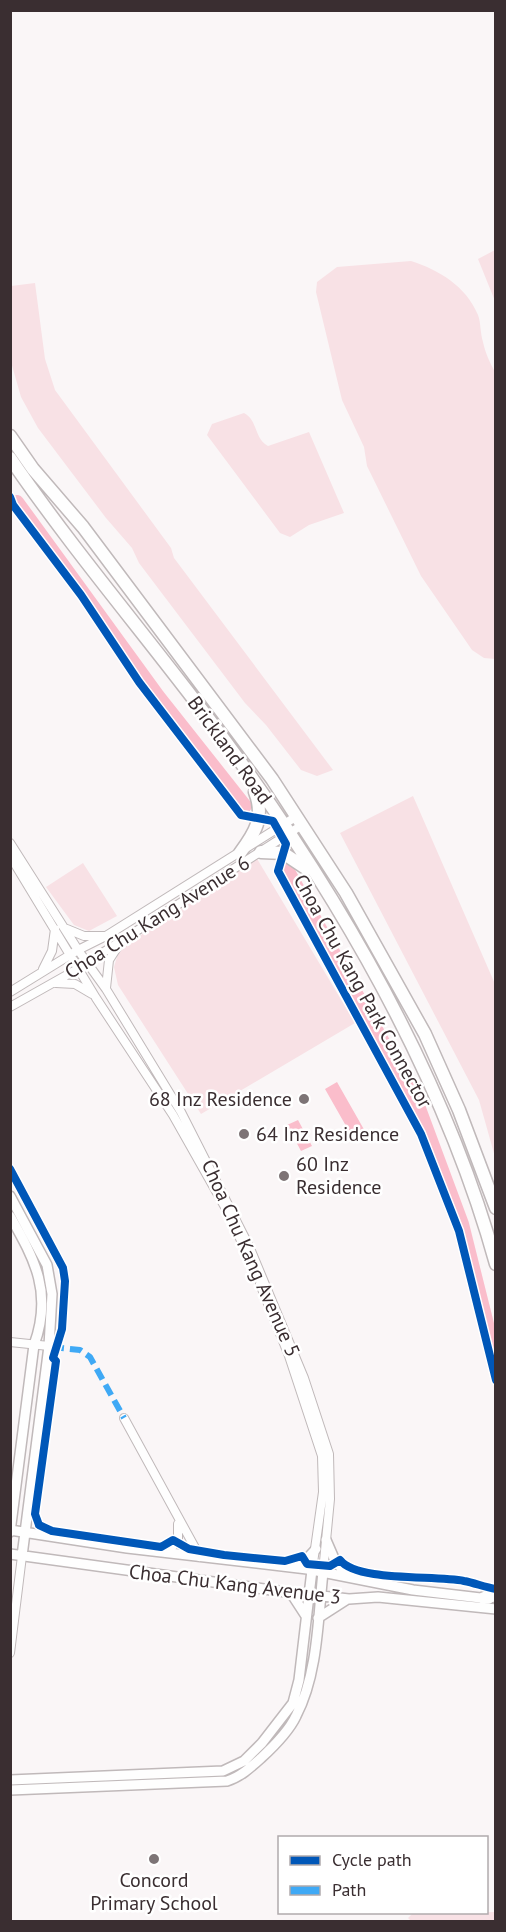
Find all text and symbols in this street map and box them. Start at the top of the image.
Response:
street label: Brickland Road [182,691,278,809]
street label: Choa Chu Kang Avenue 6 [60,849,254,985]
street label: Choa Chu Kang Park Connector [288,870,438,1113]
place label: 68 Inz Residence [149,1086,292,1112]
marker: 68 Inz Residence [297,1092,311,1106]
place label: 64 Inz Residence [256,1121,399,1147]
marker: 64 Inz Residence [237,1127,251,1141]
place label: 60 Inz Residence [296,1151,381,1200]
street label: Choa Chu Kang Avenue 5 [196,1155,306,1361]
marker: 60 Inz Residence [277,1169,291,1183]
street label: Choa Chu Kang Avenue 3 [127,1558,343,1610]
legend [278,1836,488,1914]
text: Cycle path [332,1848,412,1871]
marker: Concord Primary School [147,1852,161,1866]
place label: Concord Primary School [90,1867,218,1916]
text: Path [332,1878,366,1901]

